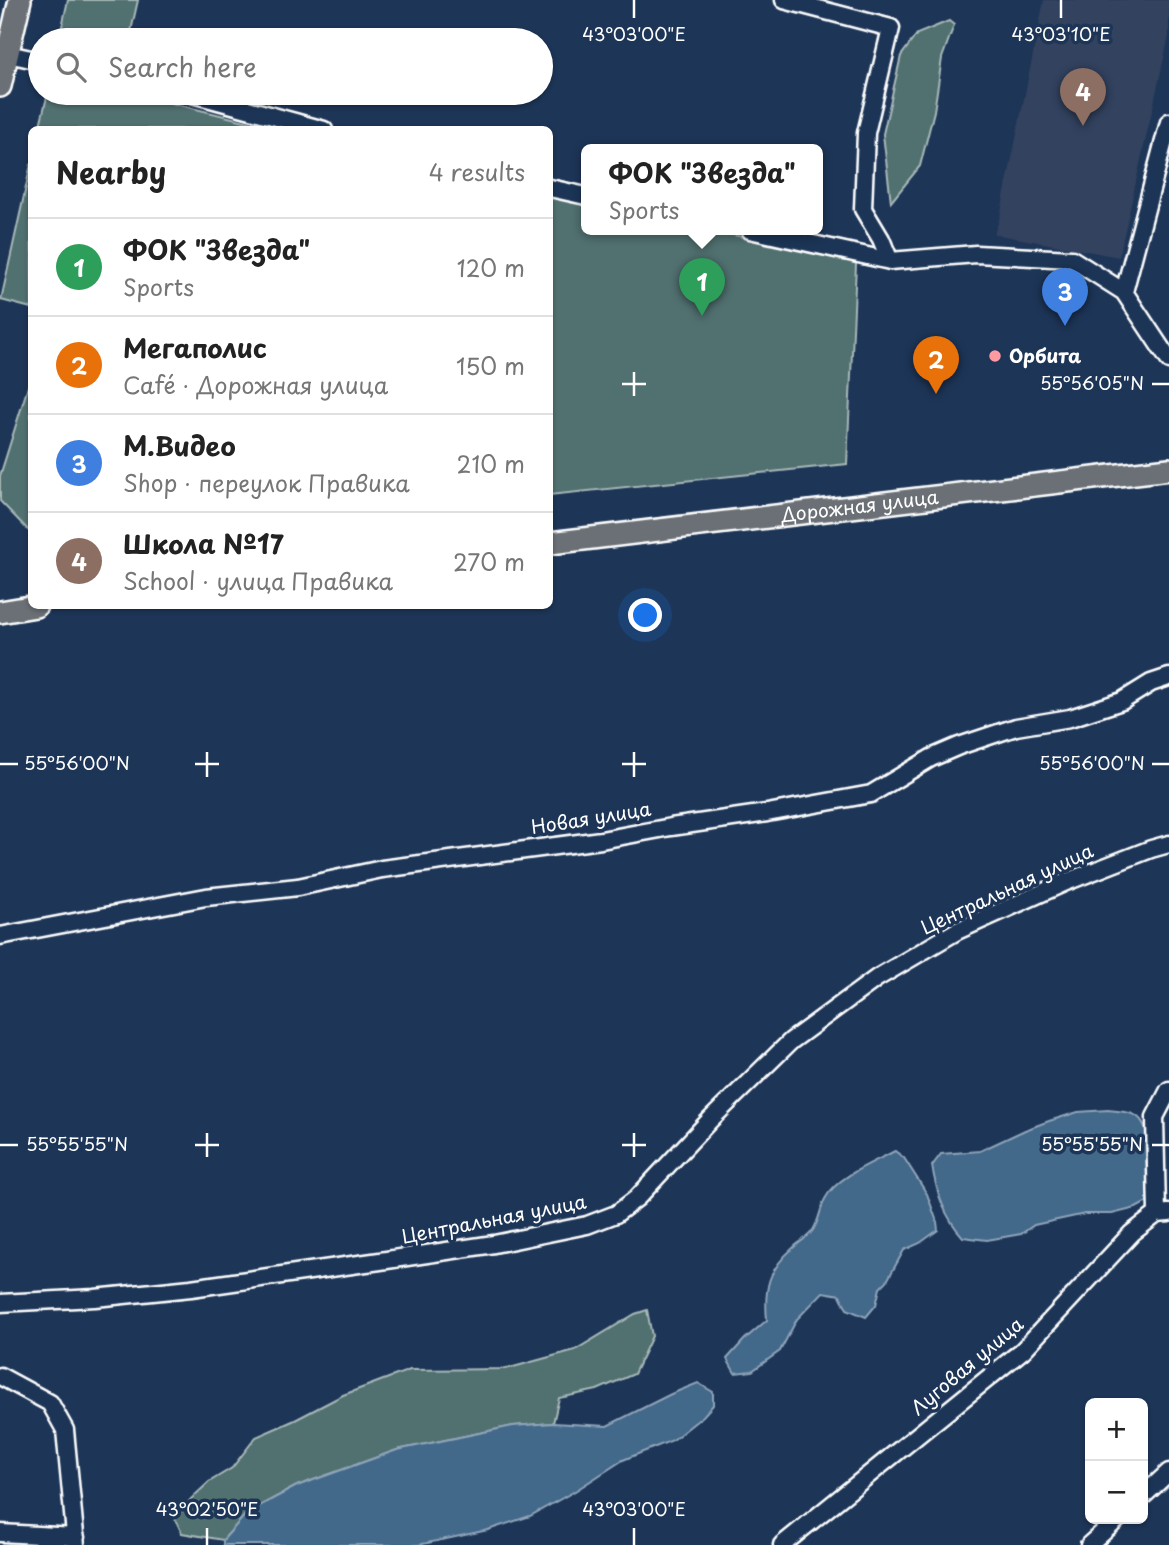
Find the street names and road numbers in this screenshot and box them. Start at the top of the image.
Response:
street label: Дорожная улица [779,482,940,528]
street label: Новая улица [529,794,653,840]
street label: Центральная улица [916,836,1097,940]
street label: Центральная улица [399,1186,588,1250]
street label: Луговая улица [904,1310,1029,1421]

